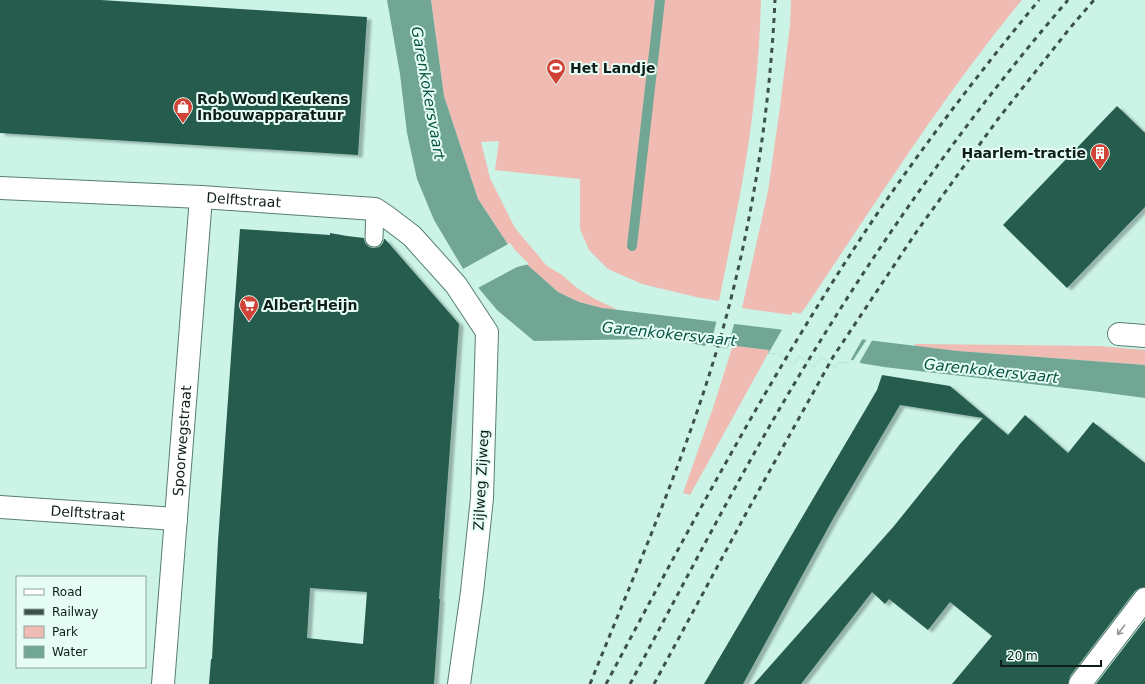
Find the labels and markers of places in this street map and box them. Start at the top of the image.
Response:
sports icon: Het Landje [545,57,567,85]
place label: Het Landje [570,60,655,76]
place label: Rob Woud Keukens Inbouwapparatuur [197,91,349,123]
shop icon: Rob Woud Keukens Inbouwapparatuur [172,96,194,124]
building icon: Haarlem-tractie [1089,142,1111,170]
place label: Haarlem-tractie [961,145,1086,161]
supermarket icon: Albert Heijn [238,294,260,322]
place label: Albert Heijn [263,297,357,313]

